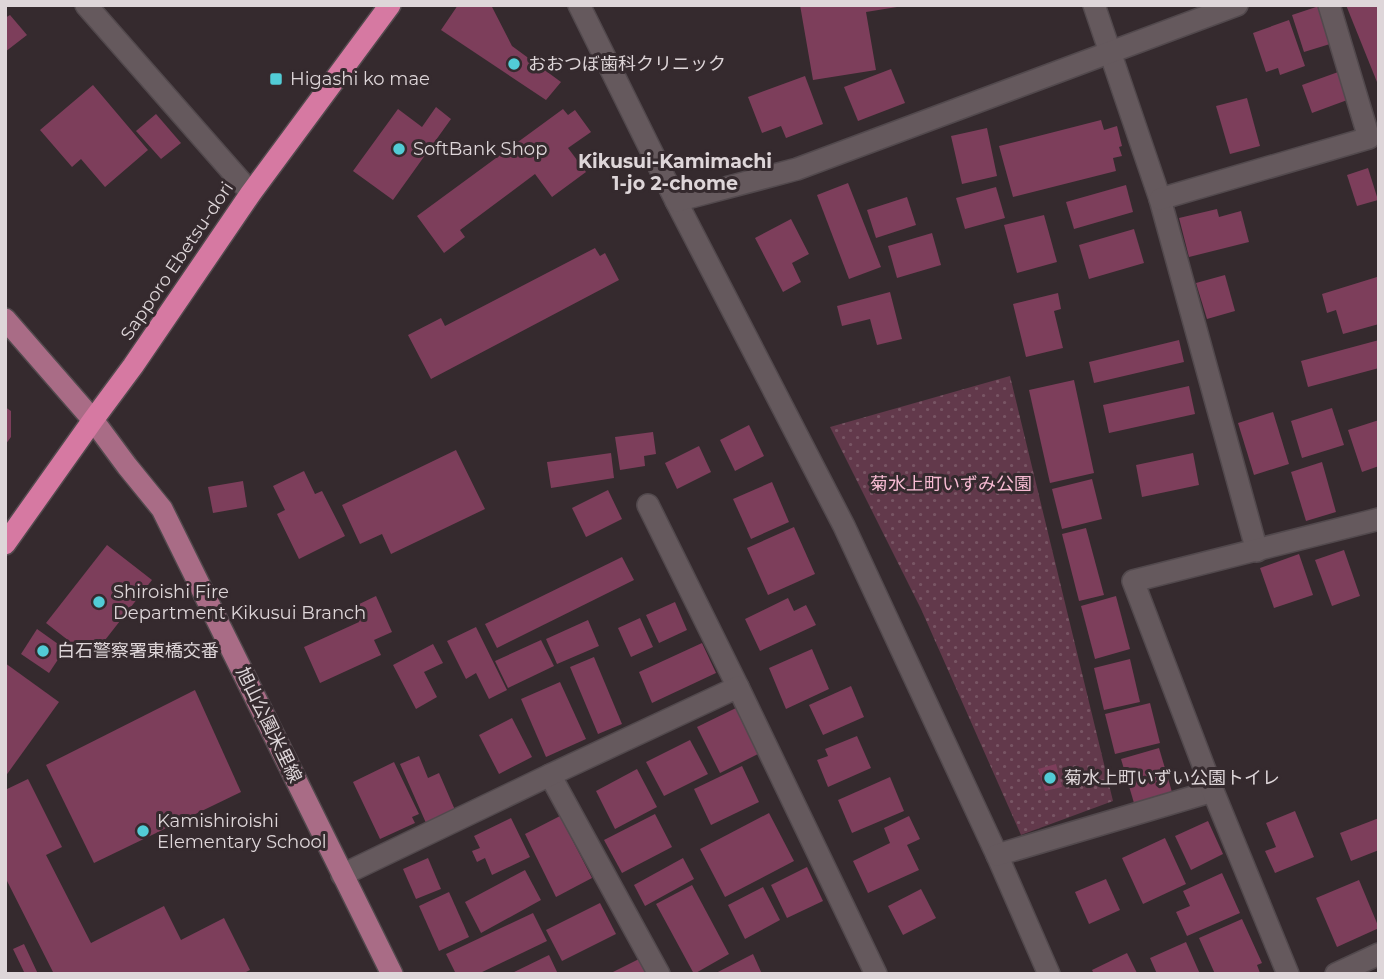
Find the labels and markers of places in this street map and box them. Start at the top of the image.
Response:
place label: おおつぼ歯科クリニック [528,53,726,75]
marker: おおつぼ歯科クリニック [506,56,522,72]
place label: Higashi ko mae [290,68,430,90]
marker: Higashi ko mae [268,71,284,87]
place label: SoftBank Shop [413,138,547,160]
marker: SoftBank Shop [391,141,407,157]
place label: Shiroishi Fire Department Kikusui Branch [113,581,366,624]
marker: Shiroishi Fire Department Kikusui Branch [91,594,107,610]
place label: 白石警察署東橋交番 [57,640,219,662]
marker: 白石警察署東橋交番 [35,643,51,659]
place label: 菊水上町いずい公園トイレ [1064,767,1280,789]
marker: 菊水上町いずい公園トイレ [1042,770,1058,786]
place label: Kamishiroishi Elementary School [157,810,327,853]
marker: Kamishiroishi Elementary School [135,823,151,839]

